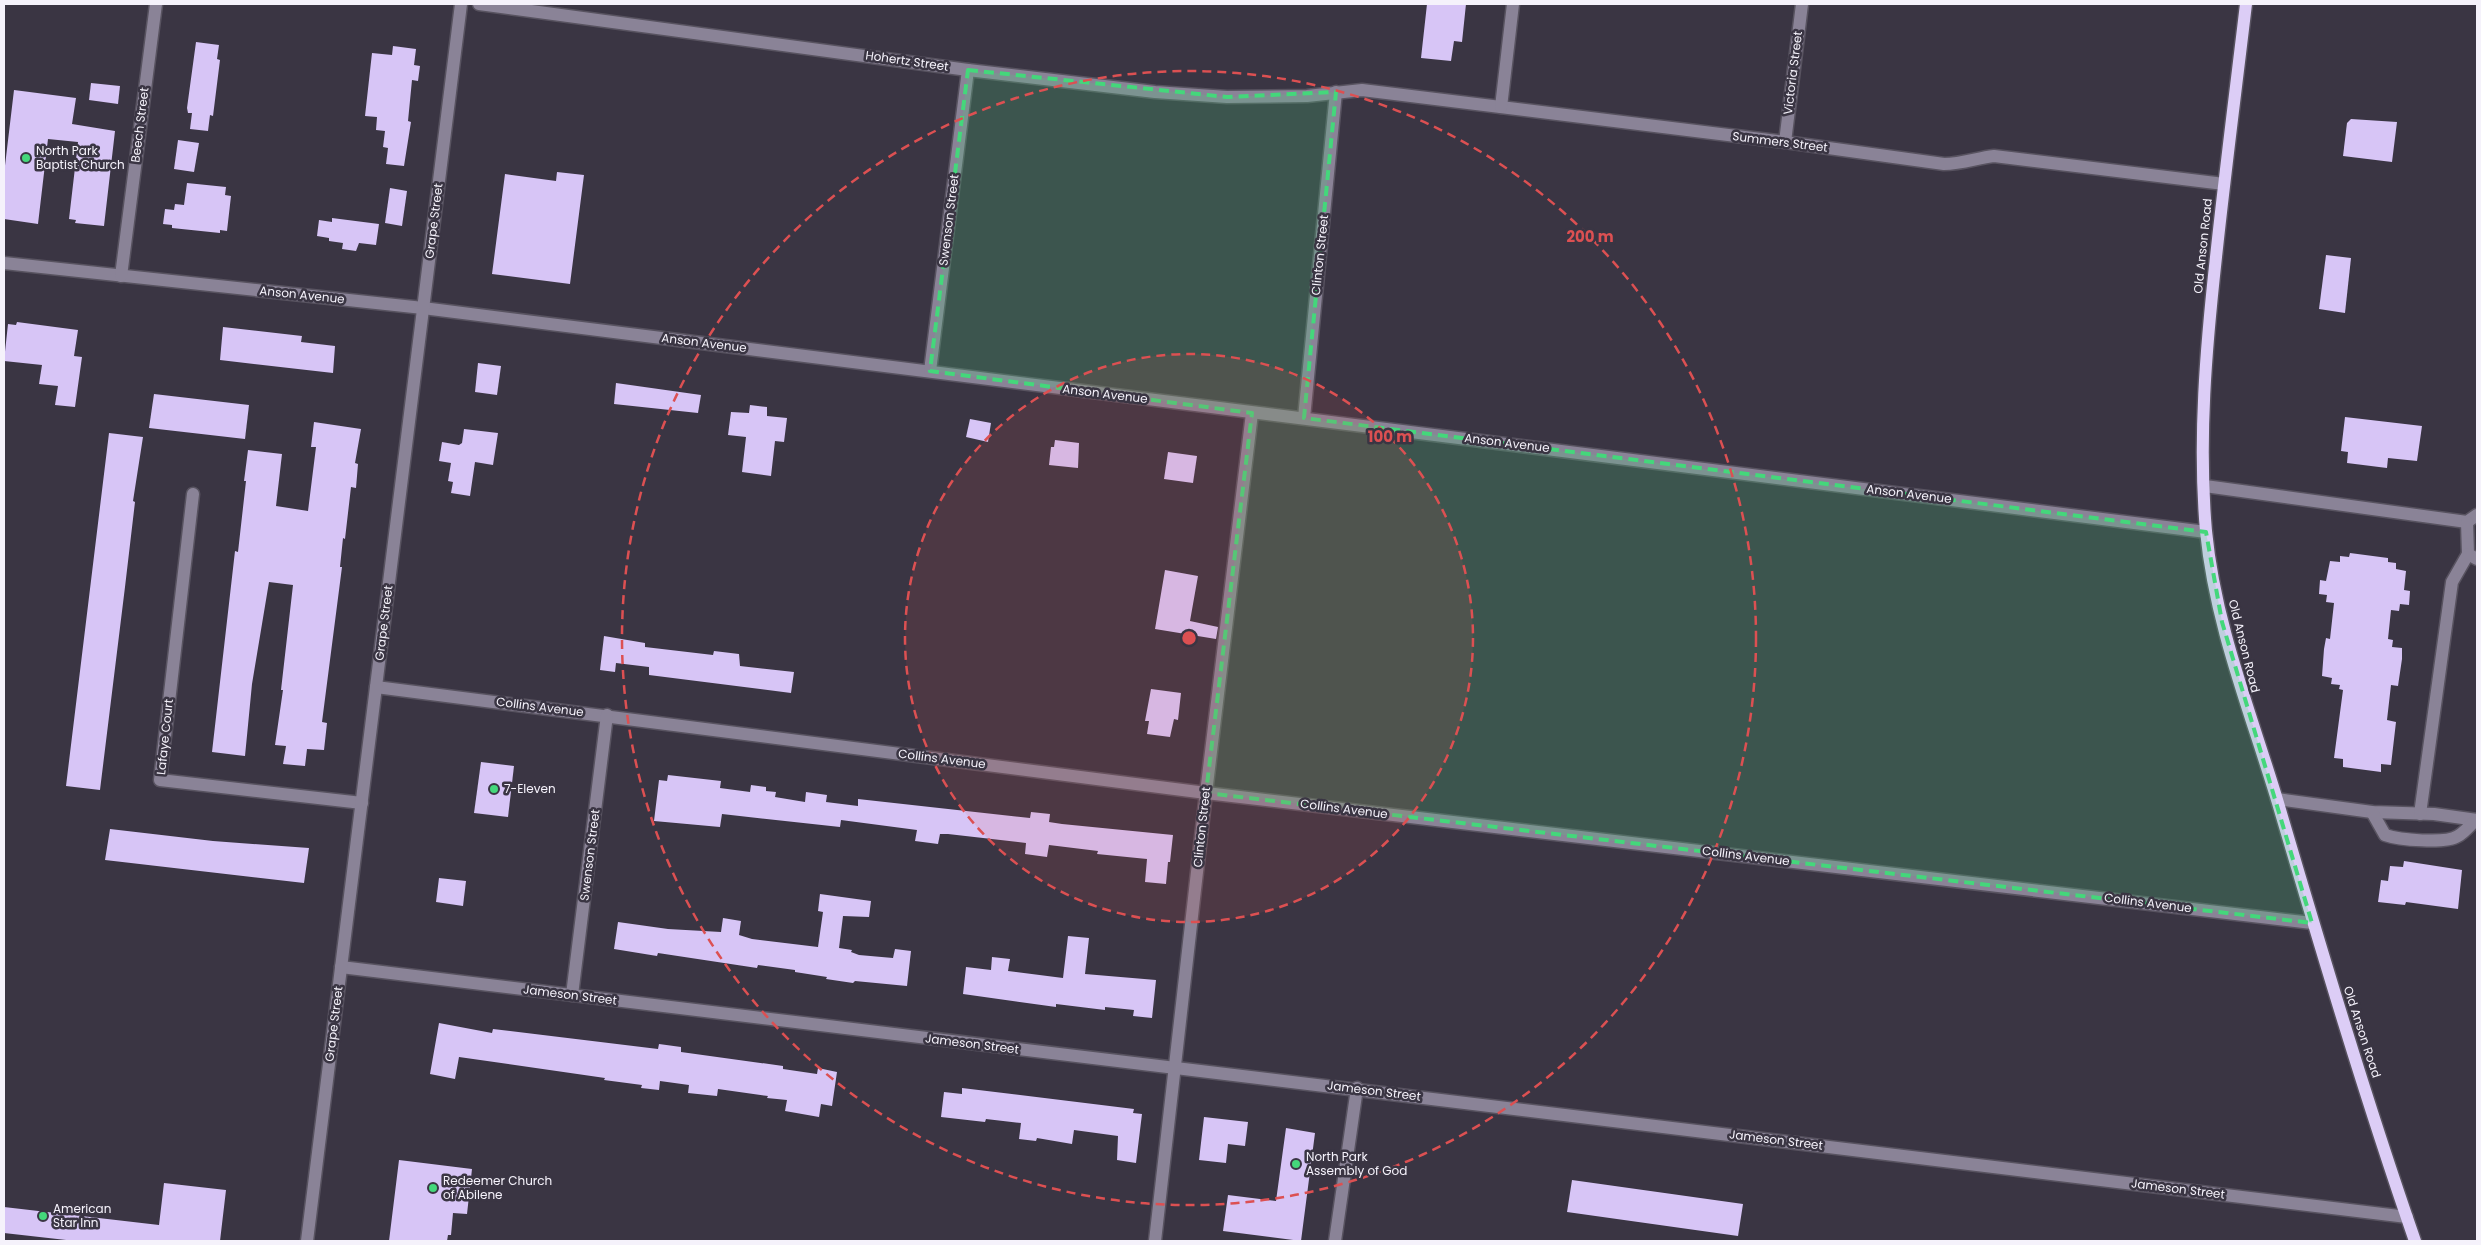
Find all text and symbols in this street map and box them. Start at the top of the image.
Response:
street label: Victoria Street [1779,30,1806,116]
street label: Hohertz Street [864,46,950,75]
street label: Beech Street [126,86,153,163]
street label: Summers Street [1731,127,1829,156]
place label: North Park Baptist Church [36,142,125,173]
marker: North Park Baptist Church [20,152,32,164]
street label: Swenson Street [934,173,963,267]
street label: Grape Street [420,182,447,260]
street label: Old Anson Road [2189,198,2216,294]
street label: Clinton Street [1307,214,1332,296]
text: 200 m [1566,226,1614,247]
street label: Anson Avenue [259,282,346,307]
street label: Anson Avenue [661,329,748,356]
street label: Anson Avenue [1062,380,1149,407]
text: 100 m [1368,426,1412,447]
street label: Anson Avenue [1464,429,1551,456]
street label: Anson Avenue [1866,480,1953,507]
street label: Grape Street [370,584,397,662]
street label: Old Anson Road [2225,597,2264,694]
centre of rings [1180,629,1198,647]
street label: Collins Avenue [495,693,585,720]
street label: Lafaye Court [152,698,177,776]
street label: Collins Avenue [897,745,987,772]
place label: 7-Eleven [504,780,556,797]
marker: 7-Eleven [488,783,500,795]
street label: Clinton Street [1189,786,1214,868]
street label: Collins Avenue [1299,795,1389,822]
street label: Swenson Street [575,808,604,902]
street label: Collins Avenue [1701,842,1791,869]
street label: Collins Avenue [2103,889,2193,916]
street label: Jameson Street [522,980,618,1009]
street label: Old Anson Road [2340,984,2385,1080]
street label: Grape Street [320,985,347,1063]
street label: Jameson Street [924,1029,1020,1058]
street label: Jameson Street [1326,1076,1422,1105]
street label: Jameson Street [1728,1125,1824,1154]
place label: North Park Assembly of God [1306,1148,1407,1179]
marker: North Park Assembly of God [1290,1158,1302,1170]
place label: Redeemer Church of Abilene [443,1172,552,1203]
street label: Jameson Street [2130,1174,2226,1203]
marker: Redeemer Church of Abilene [427,1182,439,1194]
place label: American Star Inn [53,1200,111,1231]
marker: American Star Inn [37,1210,49,1222]

